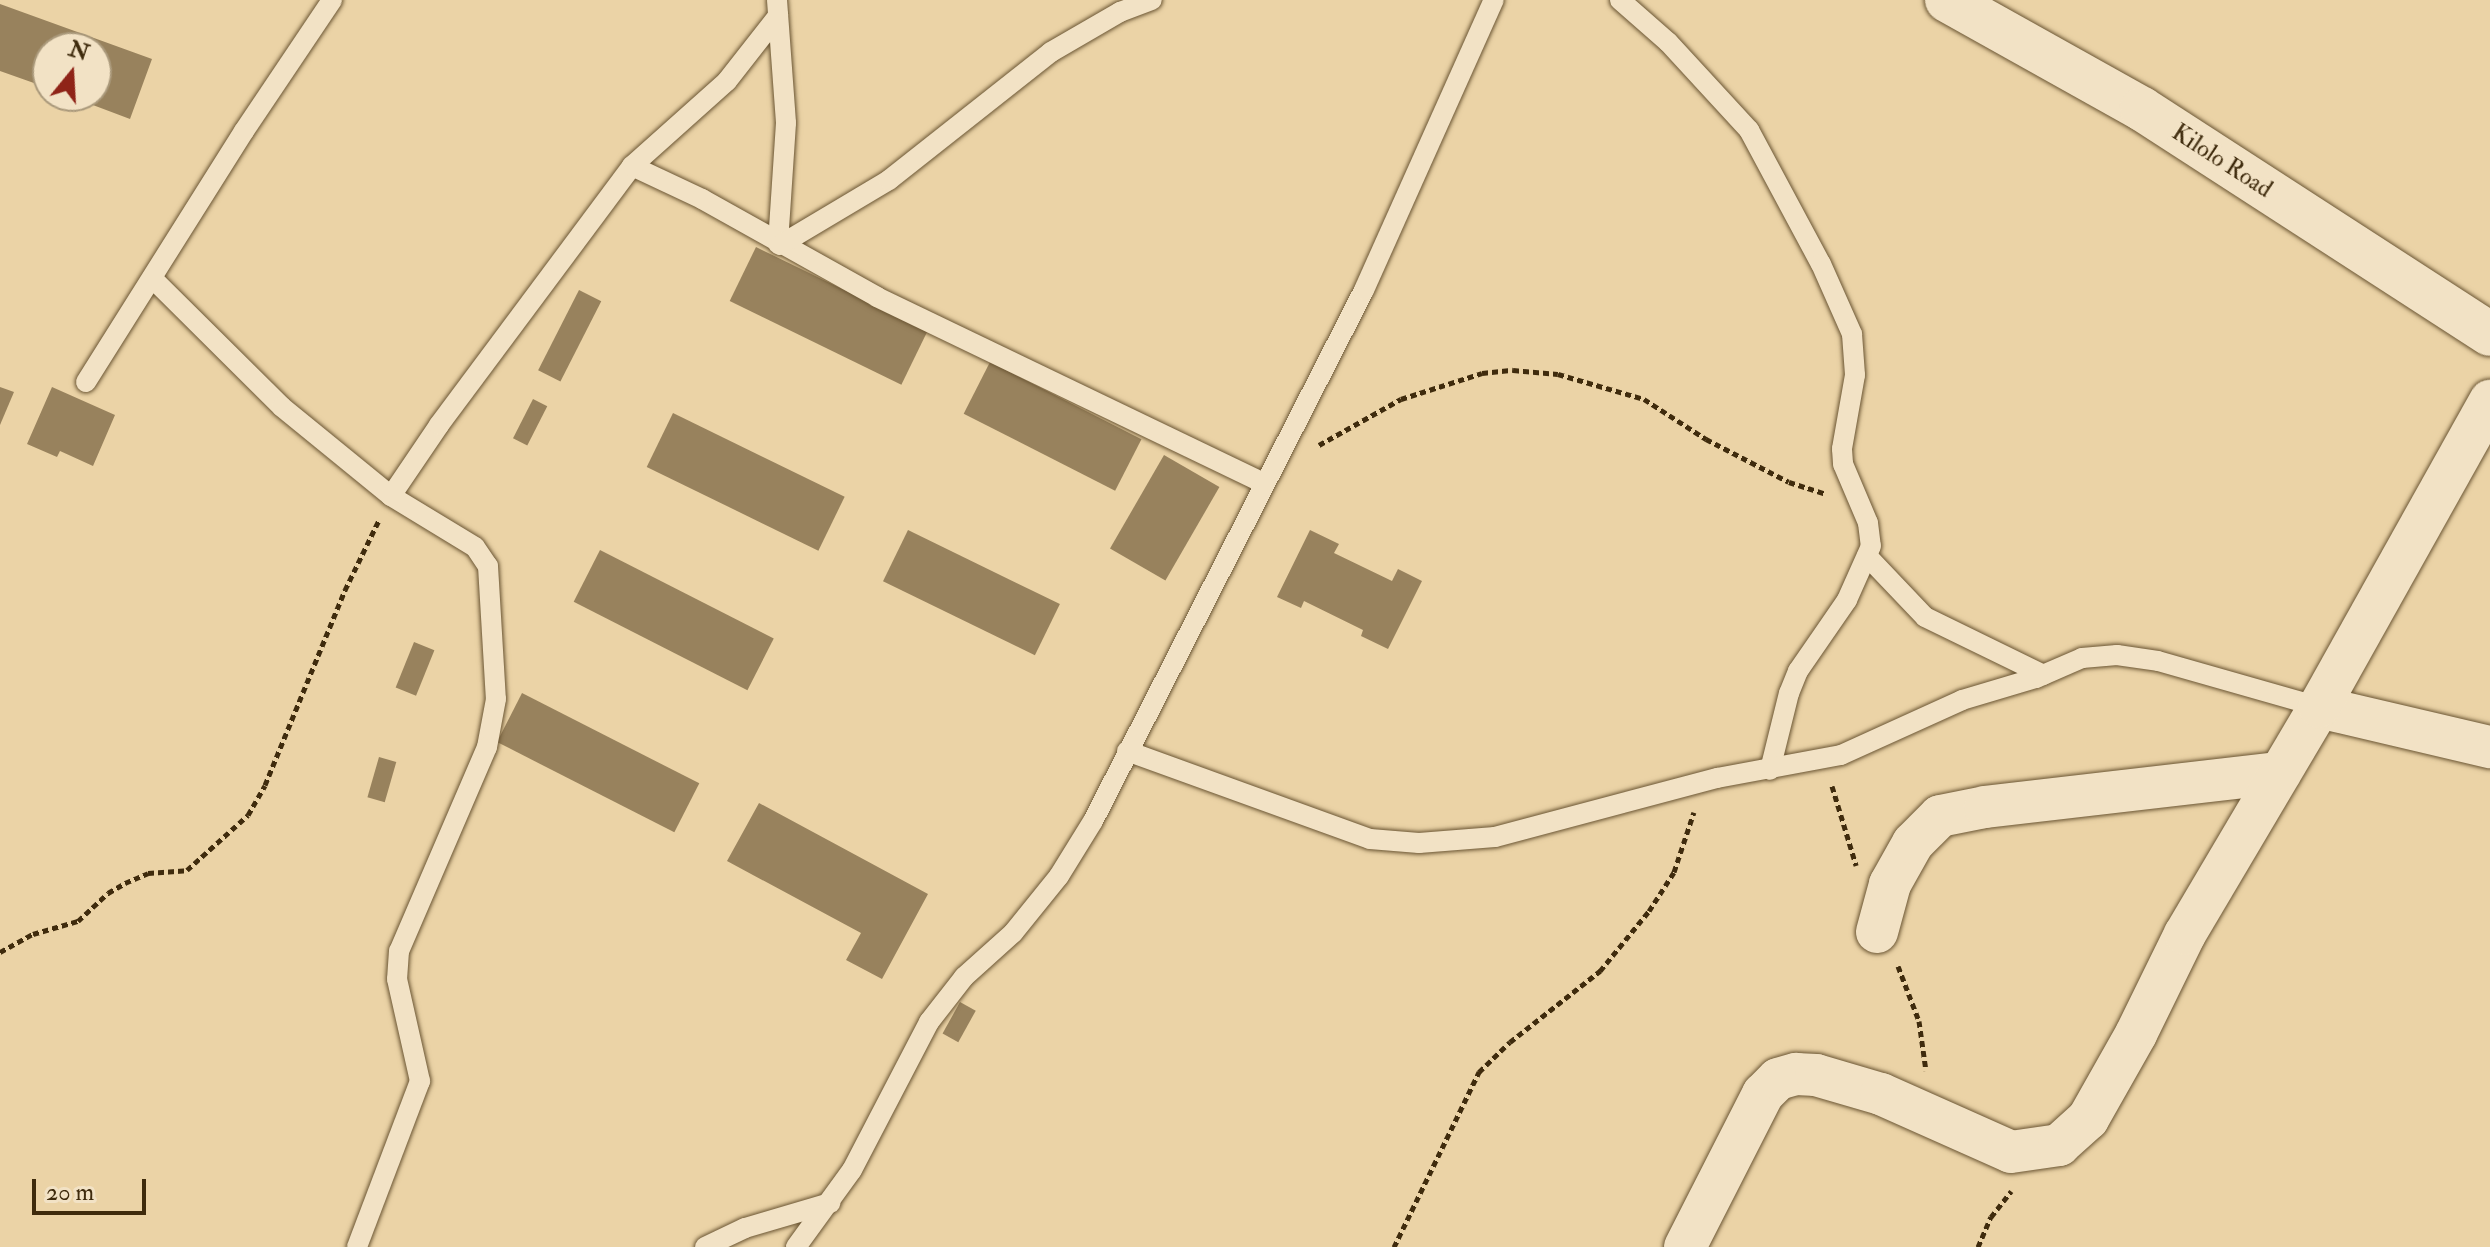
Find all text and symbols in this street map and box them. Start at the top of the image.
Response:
north arrow [32,32,112,112]
text: N [65,35,92,67]
street label: Kilolo Road [2167,118,2277,204]
scale bar [36,1163,150,1213]
text: 20 m [46,1177,94,1208]

